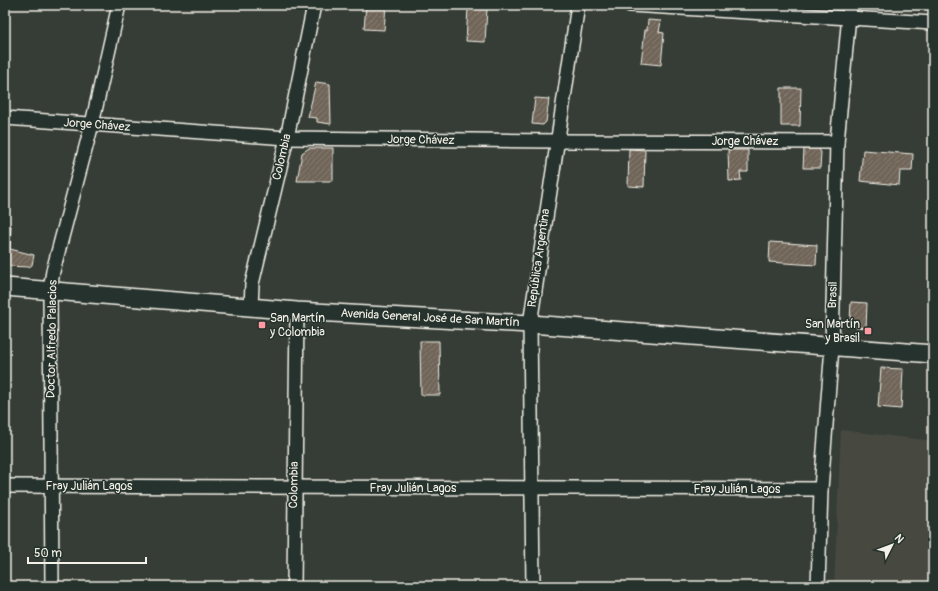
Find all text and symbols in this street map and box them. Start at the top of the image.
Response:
street label: Jorge Chávez [63,115,131,135]
street label: Colombia [269,132,295,182]
street label: Jorge Chávez [387,132,455,148]
street label: Jorge Chávez [711,134,779,149]
street label: República Argentina [525,207,553,308]
street label: Doctor Alfredo Palacios [43,279,61,398]
street label: Brasil [825,281,841,309]
street label: Avenida General José de San Martín [340,306,520,330]
place label: San Martín y Colombia [269,311,325,340]
place label: San Martín y Brasil [805,317,860,346]
marker: San Martín y Colombia [257,320,267,330]
marker: San Martín y Brasil [863,326,873,336]
street label: Colombia [286,461,302,509]
street label: Fray Julián Lagos [46,479,133,494]
street label: Fray Julián Lagos [370,481,457,496]
street label: Fray Julián Lagos [694,482,781,497]
north arrow [872,525,912,565]
text: N [892,532,907,546]
scale bar [28,539,146,565]
text: 50 m [34,546,62,561]

